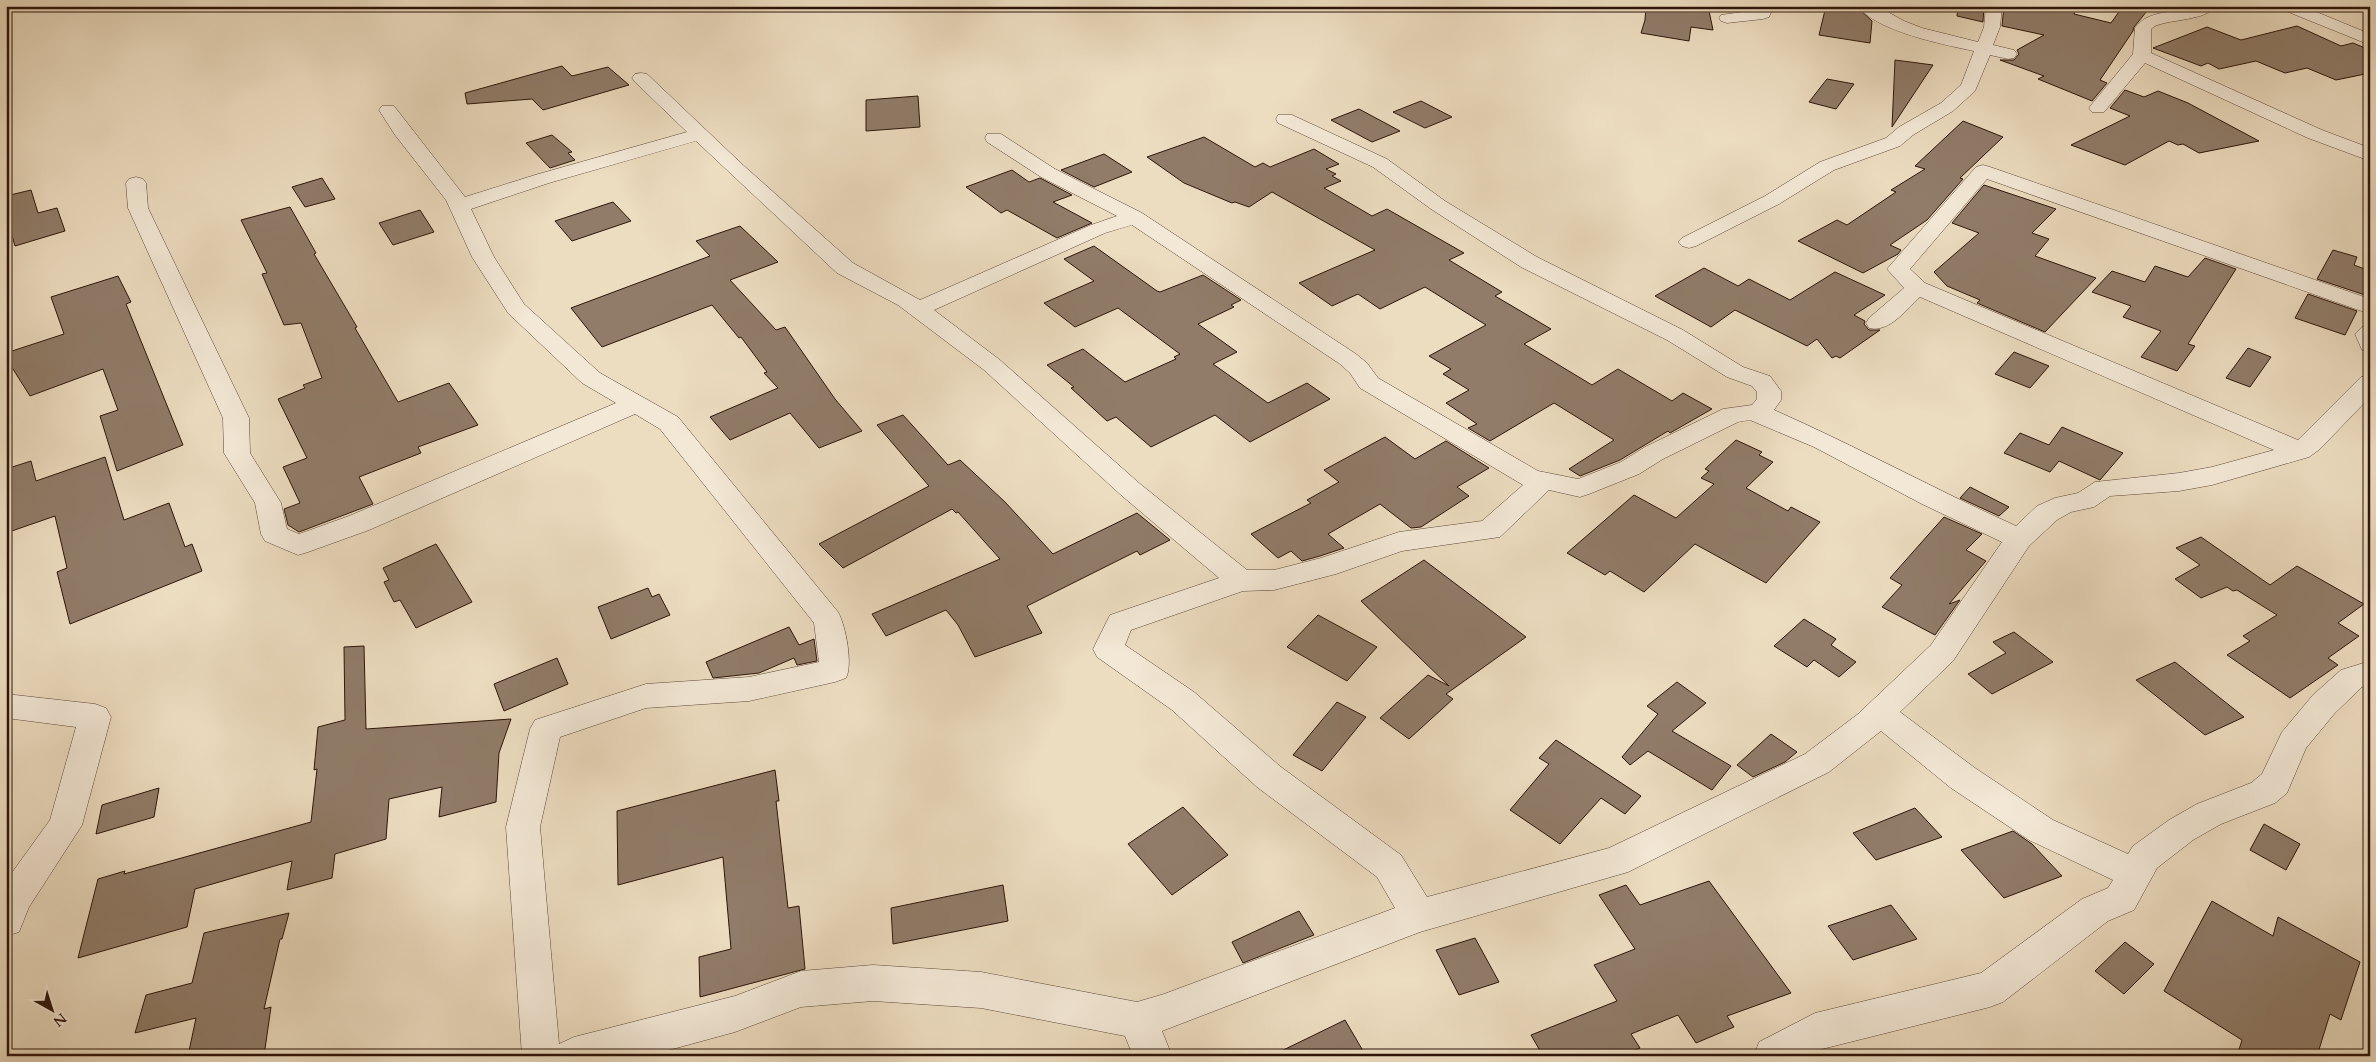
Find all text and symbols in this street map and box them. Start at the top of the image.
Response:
north arrow [28,984,78,1034]
text: N [49,1009,71,1031]

